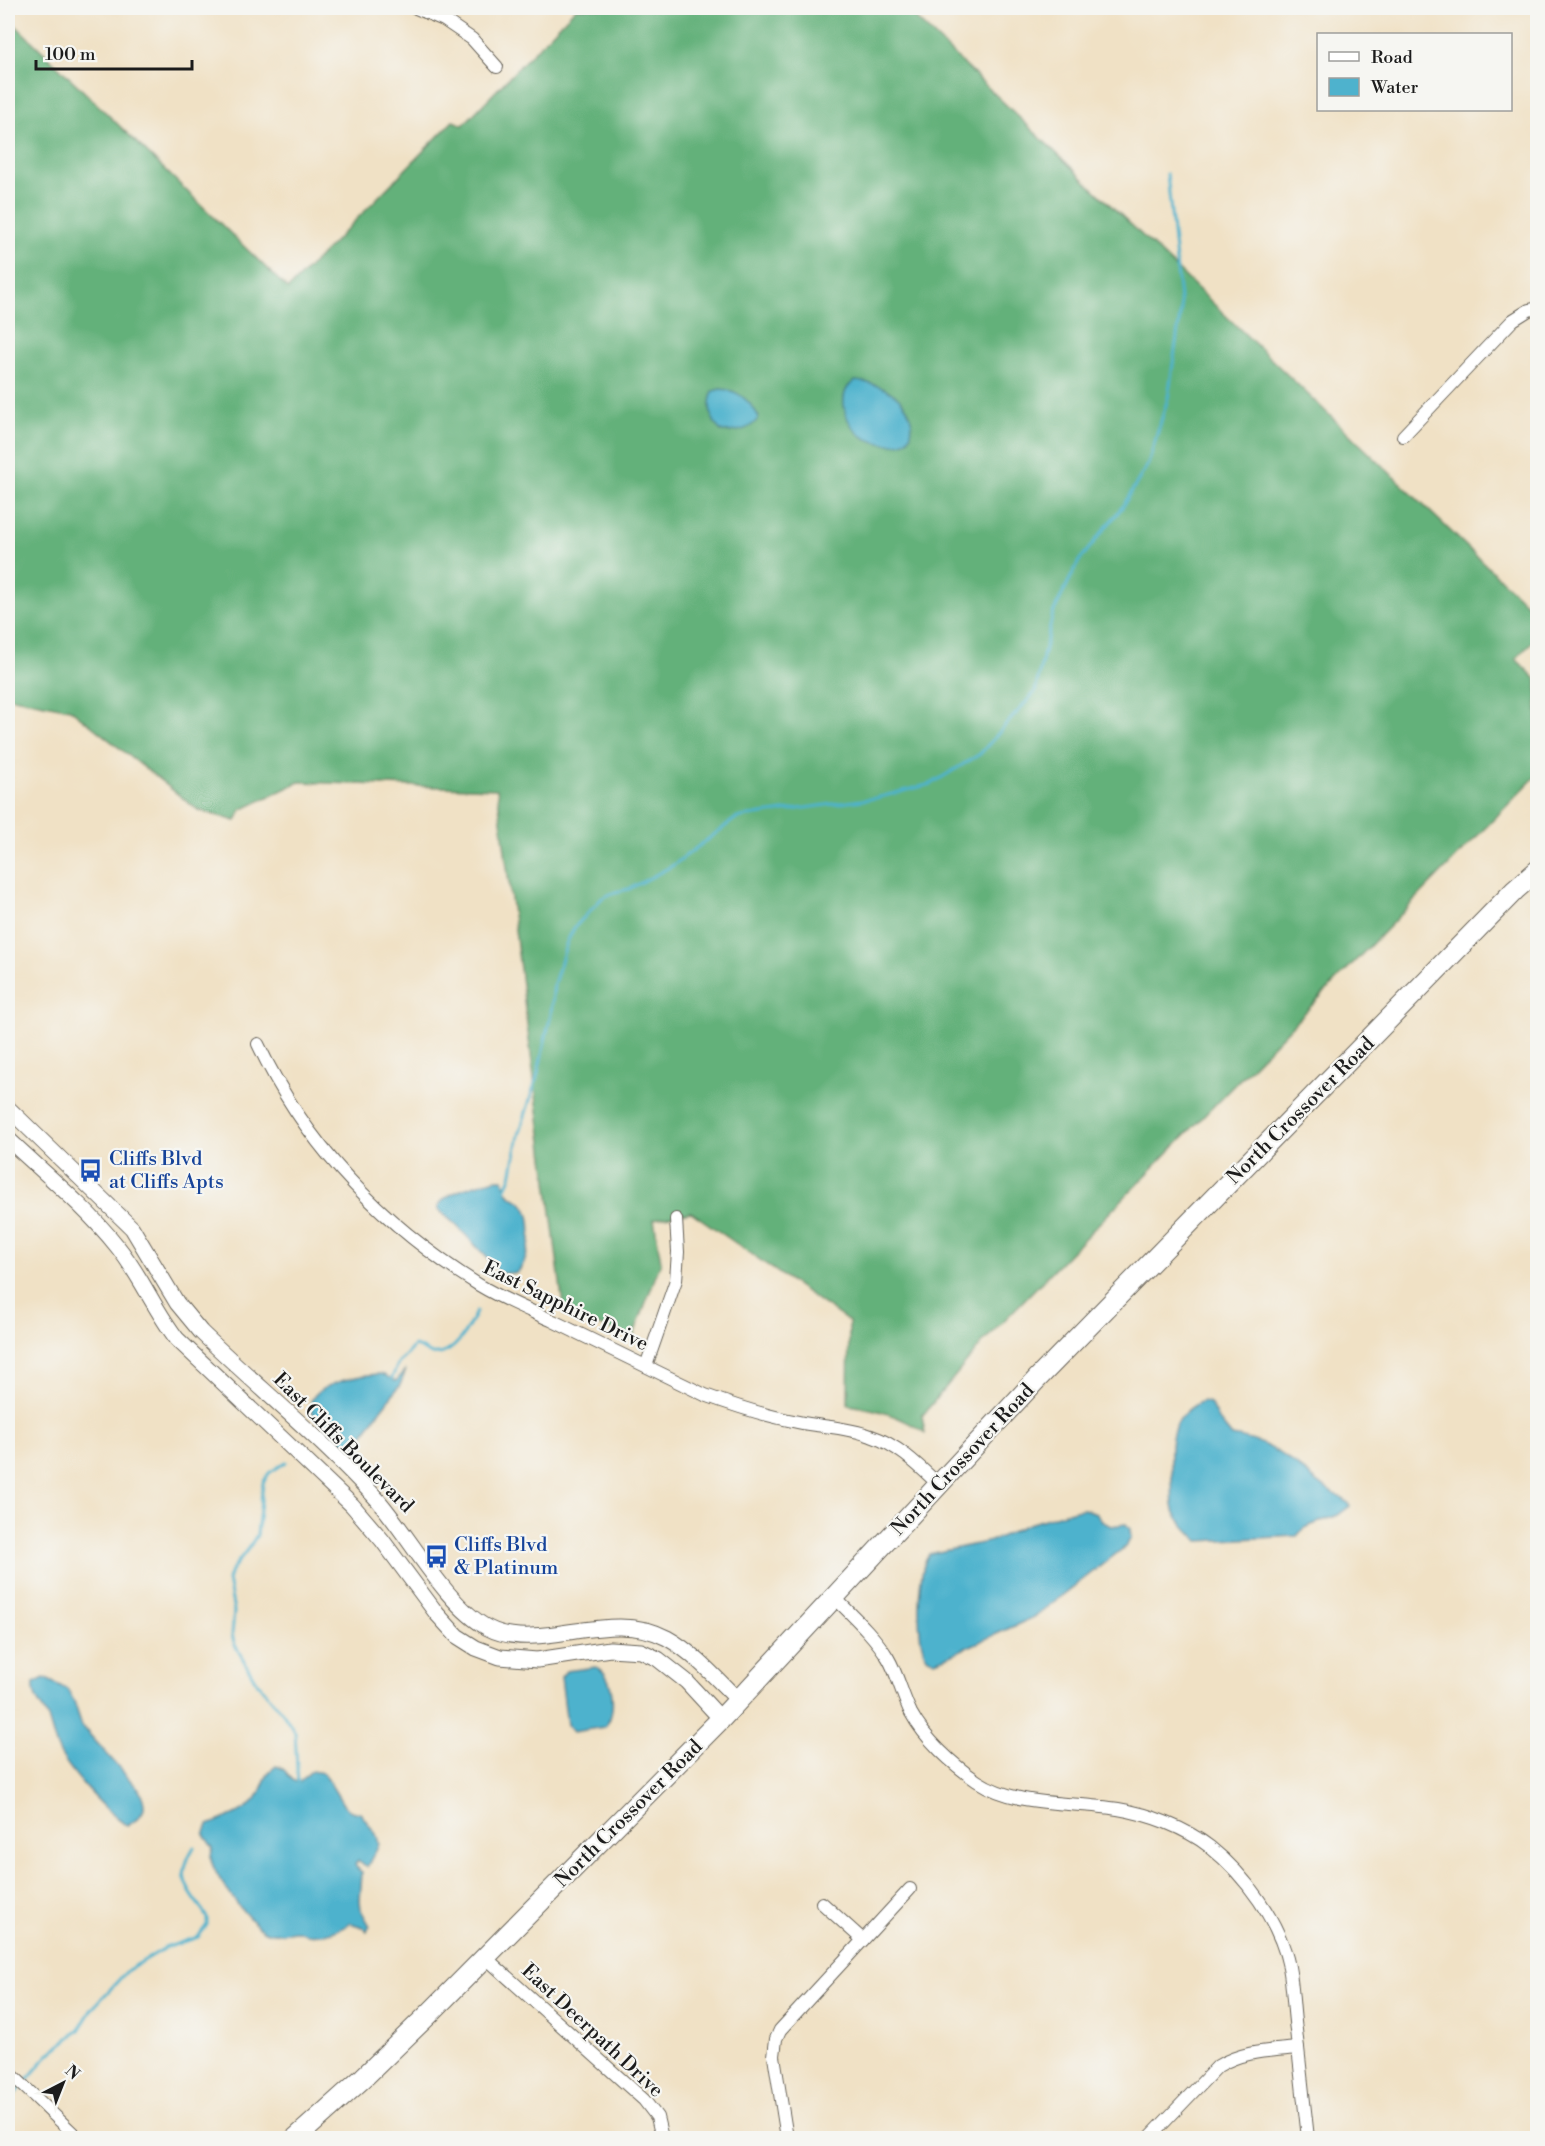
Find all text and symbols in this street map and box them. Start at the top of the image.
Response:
scale bar [36,33,192,71]
legend [1317,33,1512,111]
text: 100 m [45,43,96,66]
text: Road [1371,46,1414,69]
text: Water [1370,76,1419,99]
street label: North Crossover Road [1222,1031,1381,1190]
place label: Cliffs Blvd at Cliffs Apts [109,1147,224,1195]
bus stop icon: Cliffs Blvd at Cliffs Apts [78,1157,104,1183]
street label: East Sapphire Drive [479,1255,652,1357]
street label: East Cliffs Boulevard [267,1367,419,1519]
street label: North Crossover Road [886,1378,1041,1541]
place label: Cliffs Blvd & Platinum [454,1533,559,1581]
bus stop icon: Cliffs Blvd & Platinum [423,1543,449,1569]
street label: North Crossover Road [550,1734,709,1893]
street label: East Deerpath Drive [516,1959,668,2103]
north arrow [33,2053,93,2113]
text: N [61,2061,84,2084]

